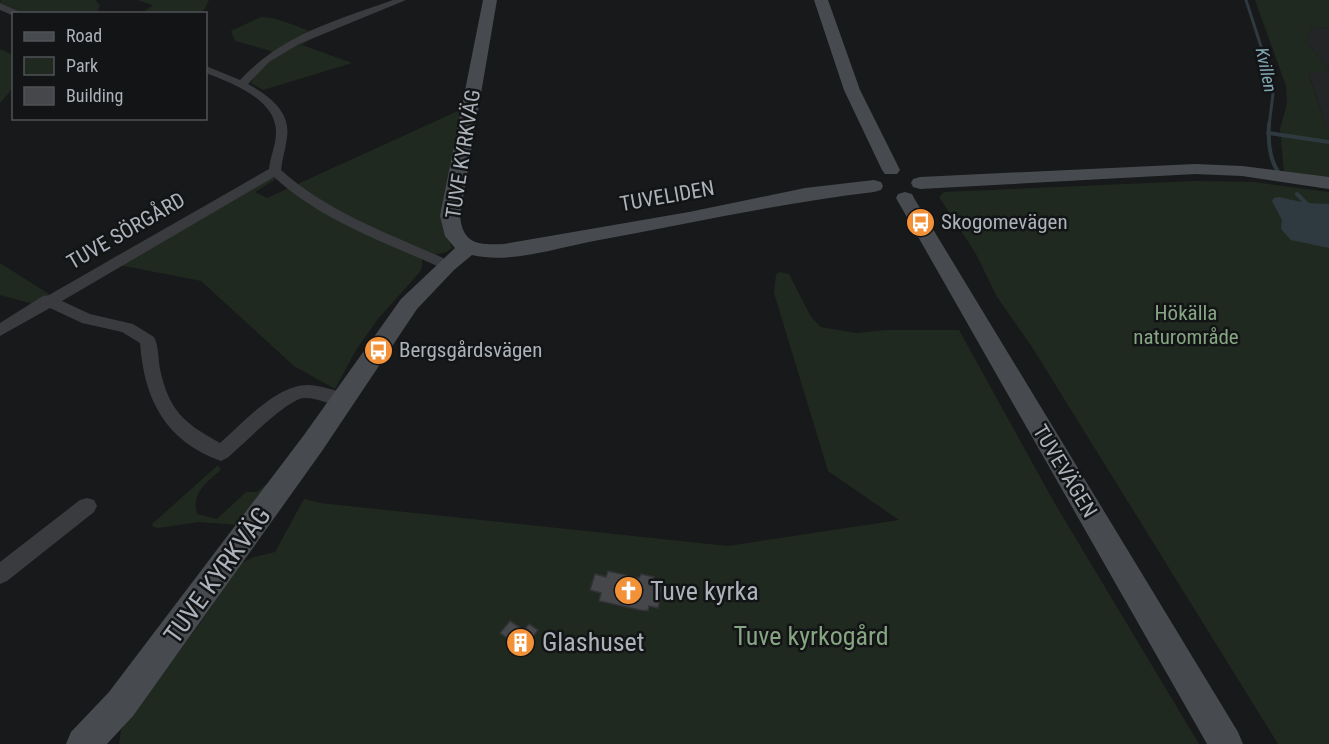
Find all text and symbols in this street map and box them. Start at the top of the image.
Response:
legend [12,12,207,120]
text: Road [66,25,102,46]
water label: Kvillen [1252,46,1281,94]
text: Park [66,55,98,76]
text: Building [66,85,123,106]
street label: TUVE KYRKVÄG [441,88,485,220]
street label: TUVELIDEN [618,176,716,216]
street label: TUVE SÖRGÅRD [63,188,189,274]
bus stop icon: Skogomevägen [904,206,936,238]
place label: Skogomevägen [941,210,1068,234]
park label: Hökälla naturområde [1133,301,1239,349]
bus stop icon: Bergsgårdsvägen [362,334,394,366]
place label: Bergsgårdsvägen [399,338,542,362]
street label: TUVEVÄGEN [1028,420,1102,522]
street label: TUVE KYRKVÄG [157,501,277,649]
church icon: Tuve kyrka [613,575,645,607]
place label: Tuve kyrka [650,576,759,606]
park label: Tuve kyrkogård [733,621,889,651]
building icon: Glashuset [505,626,537,658]
place label: Glashuset [542,627,645,657]

